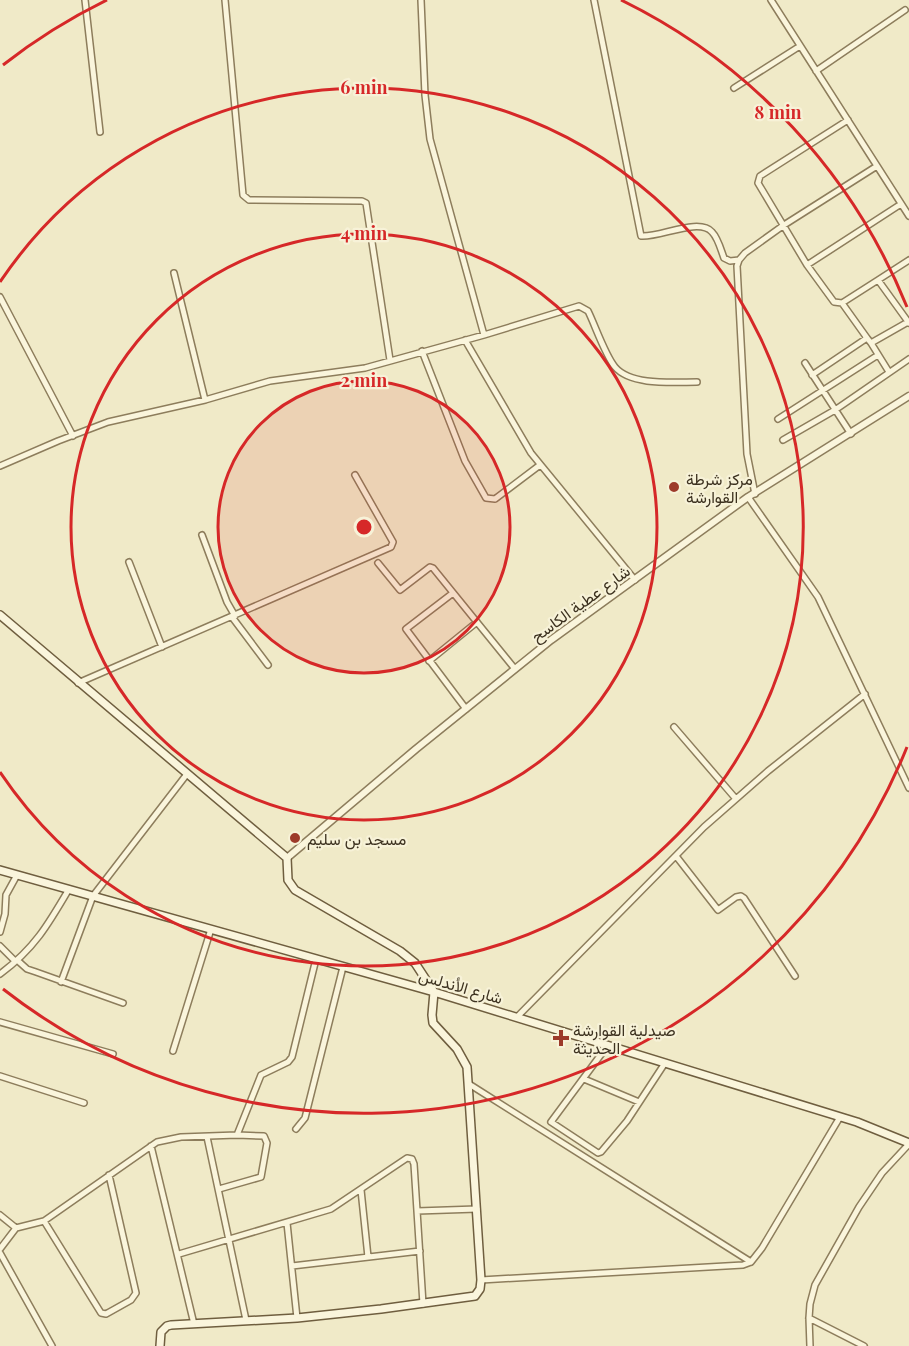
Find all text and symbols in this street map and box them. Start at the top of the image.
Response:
text: 6 min [340,75,388,99]
text: 8 min [754,100,802,124]
text: 4 min [341,221,387,245]
text: 2 min [341,368,387,392]
place label: مركز شرطة القوارشة [686,468,753,508]
marker: مركز شرطة القوارشة [667,480,681,494]
centre of rings [354,517,374,537]
street label: شارع عطية الكاسح [526,560,635,648]
place label: مسجد بن سليم [307,828,406,850]
marker: مسجد بن سليم [288,831,302,845]
street label: شارع الأندلس [416,964,505,1010]
place label: صيدلية القوارشة الحديثة [573,1019,676,1058]
marker: صيدلية القوارشة الحديثة [554,1031,568,1045]

